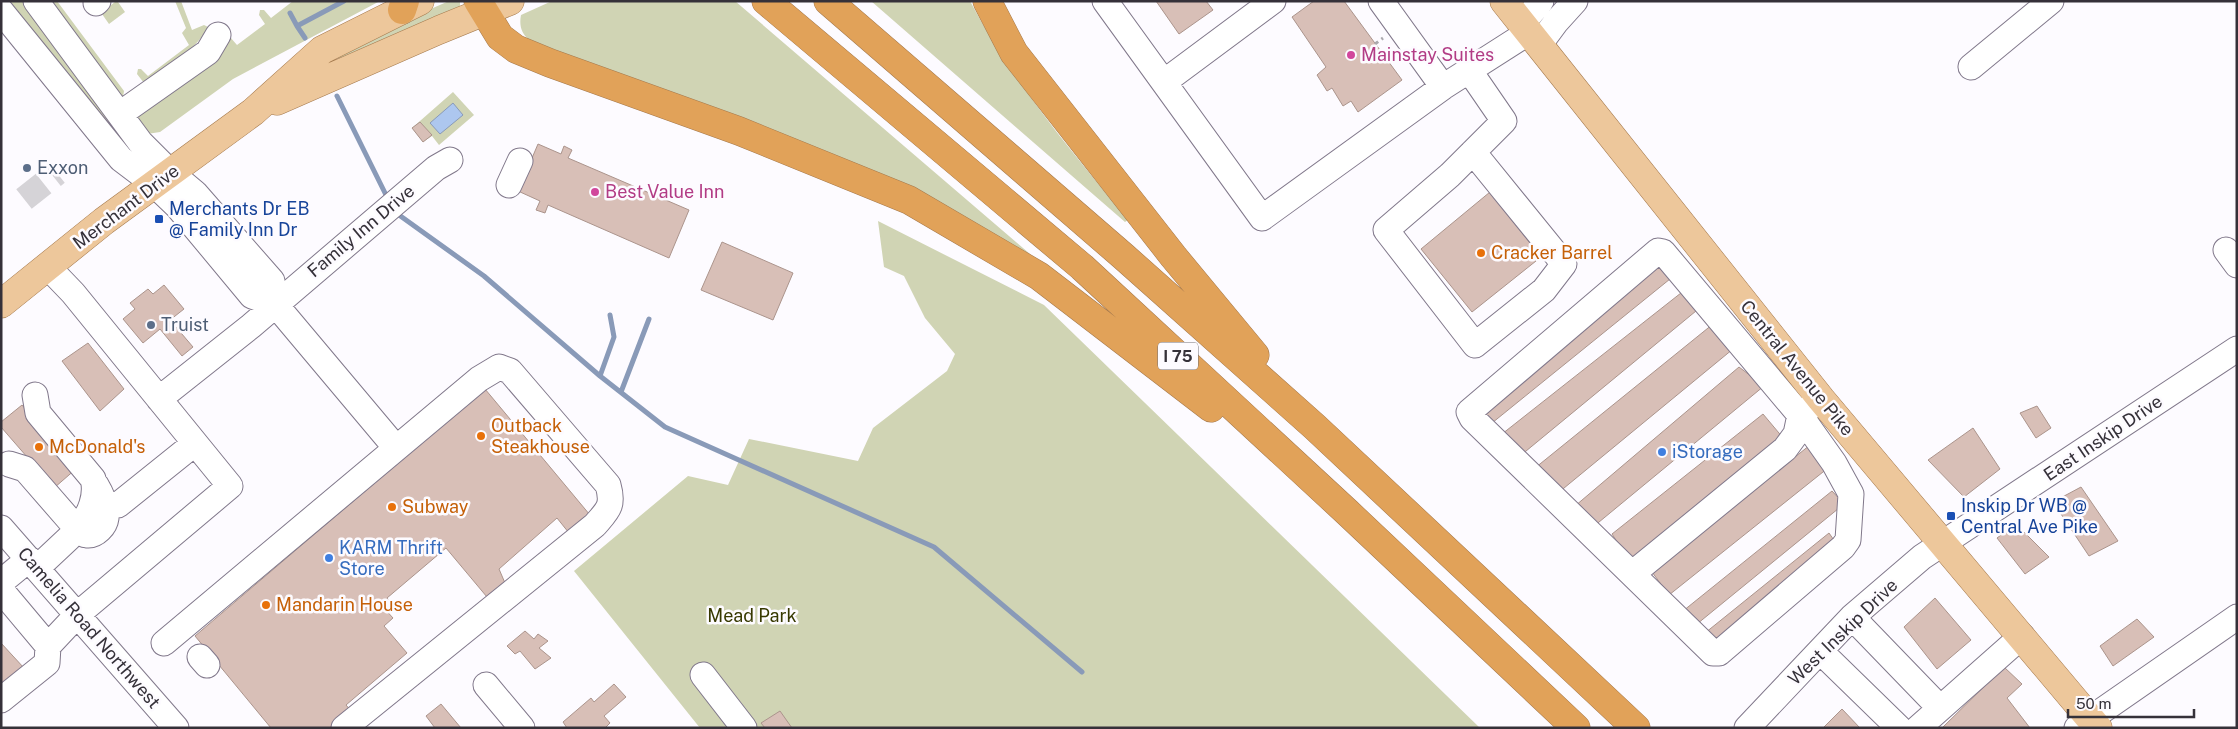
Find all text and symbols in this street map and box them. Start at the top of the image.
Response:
place label: Mainstay Suites [1361,44,1494,65]
marker: Mainstay Suites [1345,49,1357,61]
place label: Exxon [37,157,88,178]
street label: Merchant Drive [69,160,183,253]
marker: Exxon [21,162,33,174]
street label: Family Inn Drive [303,180,418,281]
place label: Best Value Inn [605,181,724,202]
marker: Best Value Inn [589,186,601,198]
place label: Merchants Dr EB @ Family Inn Dr [169,198,310,240]
marker: Merchants Dr EB @ Family Inn Dr [153,213,165,225]
place label: Cracker Barrel [1491,242,1613,263]
marker: Cracker Barrel [1475,247,1487,259]
street label: Central Avenue Pike [1736,296,1858,440]
place label: Truist [161,314,209,335]
marker: Truist [145,319,157,331]
road number: I 75 [1158,342,1198,370]
street label: East Inskip Drive [2039,390,2166,485]
place label: Outback Steakhouse [491,415,590,457]
marker: Outback Steakhouse [475,430,487,442]
place label: McDonald's [49,436,145,457]
marker: McDonald's [33,441,45,453]
place label: iStorage [1672,441,1743,462]
marker: iStorage [1656,446,1668,458]
place label: Inskip Dr WB @ Central Ave Pike [1961,495,2098,537]
place label: Subway [402,496,469,517]
marker: Subway [386,501,398,513]
marker: Inskip Dr WB @ Central Ave Pike [1945,510,1957,522]
place label: KARM Thrift Store [339,537,443,579]
street label: Camelia Road Northwest [14,543,165,712]
marker: KARM Thrift Store [323,552,335,564]
street label: West Inskip Drive [1784,574,1902,689]
place label: Mandarin House [276,594,413,615]
marker: Mandarin House [260,599,272,611]
park label: Mead Park [707,605,797,626]
scale bar [2068,686,2194,718]
text: 50 m [2076,695,2111,712]

